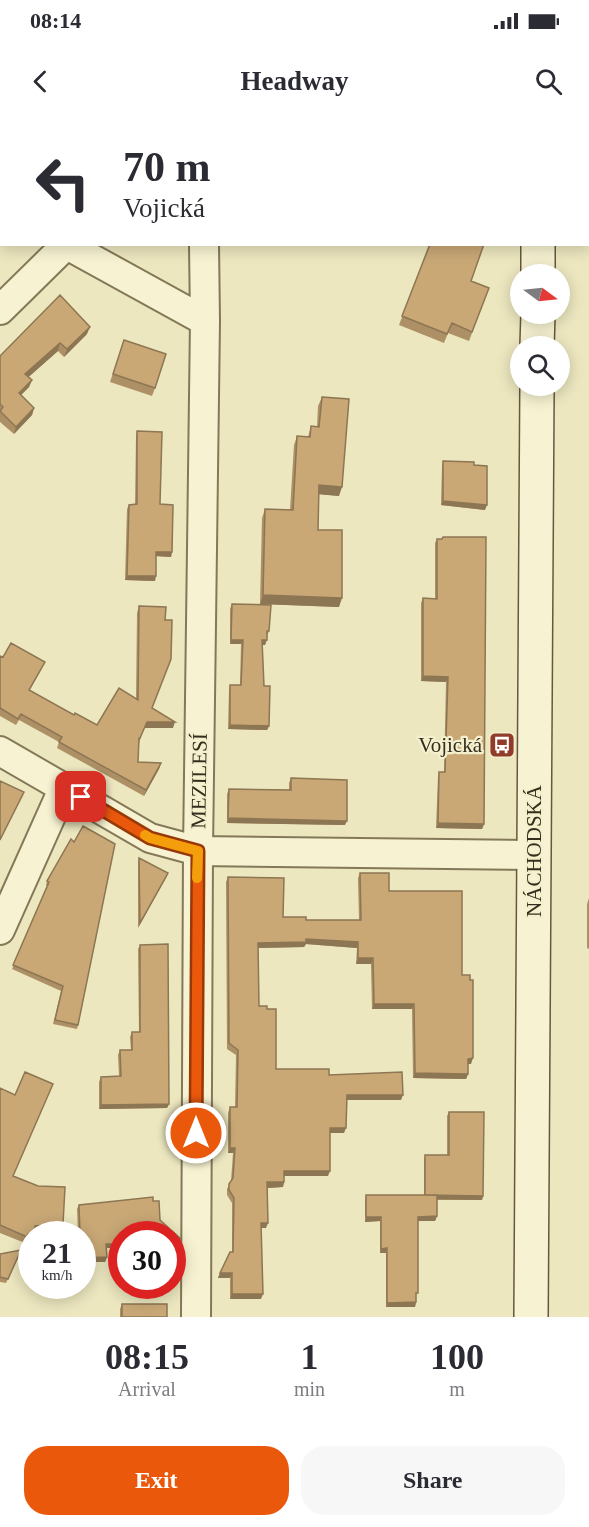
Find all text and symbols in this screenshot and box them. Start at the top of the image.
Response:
text: 08:14 [30,8,81,33]
icon: back [24,65,57,98]
icon: search [532,65,565,98]
text: Headway [241,66,349,96]
icon: left [24,144,102,222]
text: 70 m [123,144,211,190]
text: Vojická [123,193,205,223]
north arrow [510,264,570,324]
map controls [510,264,570,396]
button: search [510,336,570,396]
bus stop icon: Vojická [487,730,517,760]
street label: MEZILESÍ [186,733,212,829]
place label: Vojická [418,733,483,757]
pin [55,771,106,822]
icon: arrive [64,780,97,813]
street label: NÁCHODSKÁ [522,784,546,917]
position arrow [164,1101,228,1165]
speed limit sign: 30 [108,1221,186,1299]
text: 21 [42,1236,72,1269]
text: km/h [42,1267,72,1283]
text: 08:15 [105,1337,189,1377]
text: 1 [301,1337,319,1377]
text: 100 [430,1337,484,1377]
text: Arrival [118,1378,176,1400]
text: min [294,1378,325,1400]
text: m [449,1378,465,1400]
button: Exit [24,1446,289,1515]
button: Share [301,1446,565,1515]

